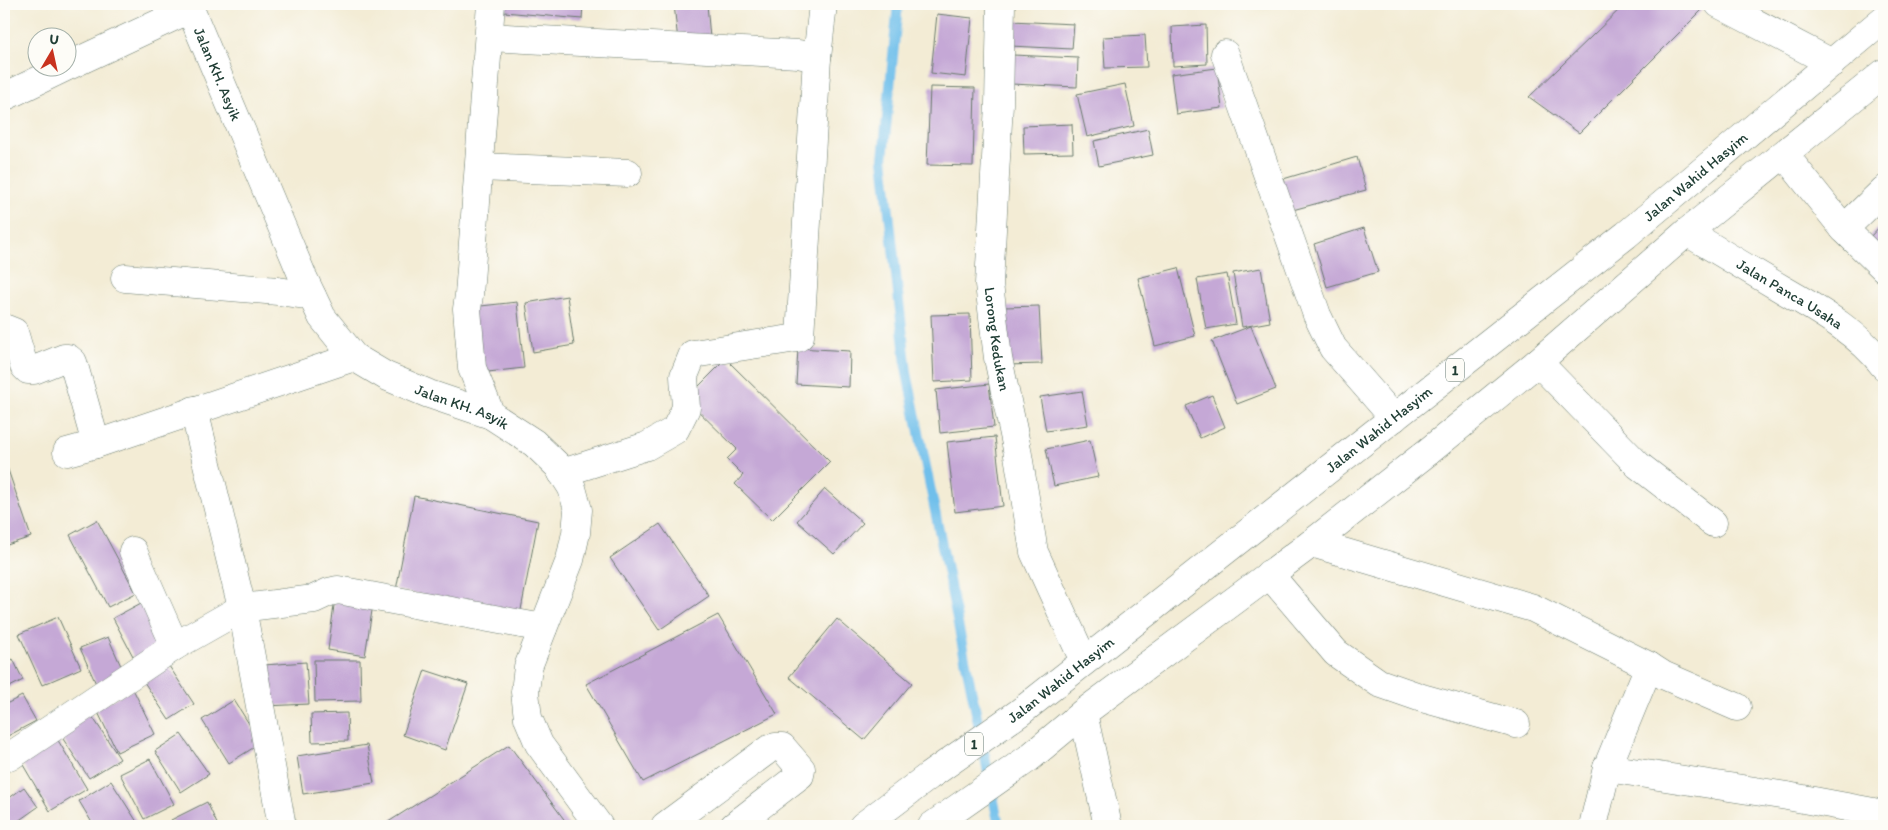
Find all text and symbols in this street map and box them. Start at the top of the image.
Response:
street label: Jalan KH. Asyik [190,25,245,124]
north arrow [28,28,78,78]
text: U [48,31,60,49]
street label: Jalan Wahid Hasyim [1640,128,1751,225]
street label: Jalan Panca Usaha [1733,255,1846,333]
street label: Lorong Kedukan [980,286,1014,393]
road number: 1 [1446,358,1464,382]
street label: Jalan KH. Asyik [412,380,513,433]
street label: Jalan Wahid Hasyim [1322,382,1436,477]
street label: Jalan Wahid Hasyim [1004,632,1118,727]
road number: 1 [965,732,983,756]

